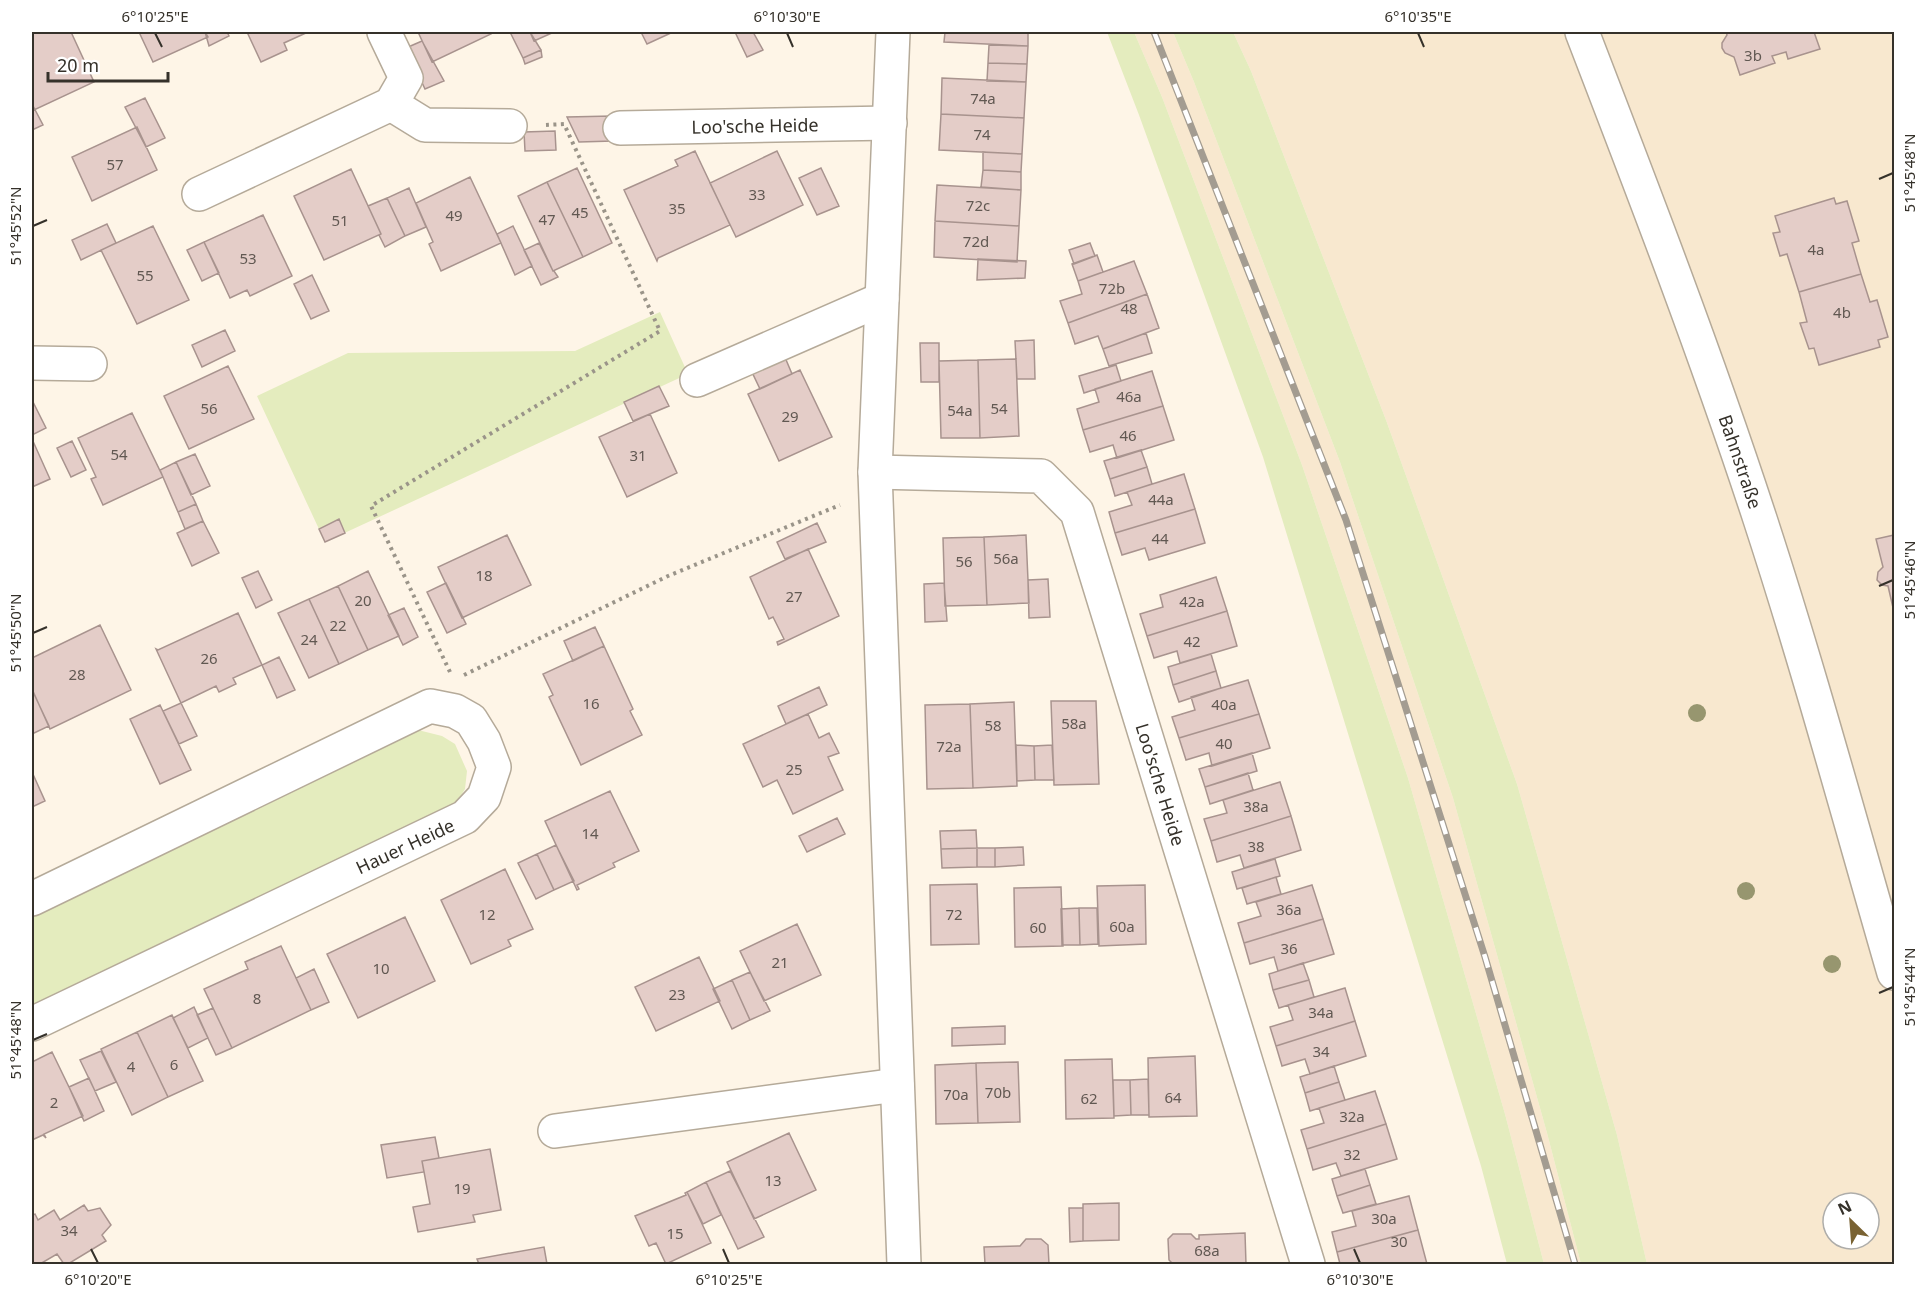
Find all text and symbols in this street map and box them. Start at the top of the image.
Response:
text: 6°10'25"E [121,6,189,26]
text: 6°10'30"E [753,6,821,26]
text: 6°10'35"E [1384,6,1452,26]
scale bar [48,45,168,83]
house number: 3b [1744,45,1762,65]
text: 20 m [57,53,99,77]
house number: 74a [970,88,996,108]
street label: Loo'sche Heide [691,112,819,139]
house number: 74 [973,124,991,144]
text: 51°45'48"N [1899,134,1919,212]
house number: 57 [106,154,124,174]
house number: 33 [748,184,766,204]
text: 51°45'52"N [5,187,25,265]
house number: 72c [966,195,990,215]
house number: 35 [668,198,686,218]
house number: 45 [571,202,589,222]
house number: 49 [445,205,463,225]
house number: 47 [538,209,556,229]
house number: 51 [331,210,349,230]
house number: 72d [963,231,989,251]
house number: 4a [1808,239,1825,259]
house number: 53 [239,248,257,268]
house number: 55 [136,265,154,285]
house number: 72b [1099,278,1125,298]
house number: 48 [1120,298,1138,318]
house number: 4b [1833,302,1851,322]
house number: 46a [1116,386,1142,406]
house number: 56 [200,398,218,418]
house number: 54 [990,398,1008,418]
house number: 54a [947,400,973,420]
house number: 29 [781,406,799,426]
street label: Bahnstraße [1714,411,1768,512]
house number: 46 [1119,425,1137,445]
house number: 54 [110,444,128,464]
house number: 31 [629,445,647,465]
house number: 44a [1148,489,1174,509]
house number: 44 [1151,528,1169,548]
text: 51°45'46"N [1899,541,1919,619]
house number: 56a [993,548,1019,568]
house number: 56 [955,551,973,571]
house number: 18 [475,565,493,585]
house number: 27 [785,586,803,606]
house number: 20 [354,590,372,610]
house number: 42a [1179,591,1205,611]
text: 51°45'50"N [5,594,25,672]
house number: 22 [329,615,347,635]
house number: 24 [300,629,318,649]
house number: 42 [1183,631,1201,651]
house number: 26 [200,648,218,668]
house number: 28 [68,664,86,684]
house number: 16 [582,693,600,713]
house number: 40a [1211,694,1237,714]
house number: 58a [1061,713,1087,733]
house number: 58 [984,715,1002,735]
street label: Loo'sche Heide [1131,720,1191,849]
house number: 40 [1215,733,1233,753]
house number: 72a [936,736,962,756]
house number: 25 [785,759,803,779]
house number: 38a [1243,796,1269,816]
street label: Hauer Heide [352,813,458,879]
house number: 14 [581,823,599,843]
house number: 38 [1247,836,1265,856]
house number: 36a [1276,899,1302,919]
house number: 12 [478,904,496,924]
house number: 72 [945,904,963,924]
house number: 60a [1109,916,1135,936]
house number: 60 [1029,917,1047,937]
house number: 36 [1280,938,1298,958]
text: 51°45'44"N [1899,948,1919,1026]
house number: 21 [771,952,789,972]
house number: 10 [372,958,390,978]
house number: 23 [668,984,686,1004]
house number: 8 [253,988,261,1008]
text: 51°45'48"N [5,1001,25,1079]
house number: 34a [1308,1002,1334,1022]
house number: 34 [1312,1041,1330,1061]
house number: 6 [170,1054,178,1074]
house number: 4 [127,1056,136,1076]
house number: 70b [985,1082,1011,1102]
house number: 70a [943,1084,969,1104]
house number: 64 [1164,1087,1182,1107]
house number: 62 [1080,1088,1098,1108]
house number: 2 [50,1092,58,1112]
house number: 32a [1339,1106,1365,1126]
house number: 32 [1343,1144,1361,1164]
house number: 13 [764,1170,782,1190]
house number: 19 [453,1178,471,1198]
north arrow [1821,1191,1881,1251]
text: N [1834,1195,1855,1220]
house number: 30a [1371,1208,1397,1228]
house number: 34 [60,1220,78,1240]
house number: 15 [666,1223,684,1243]
house number: 30 [1390,1231,1408,1251]
house number: 68a [1194,1240,1220,1260]
text: 6°10'20"E [64,1269,132,1289]
text: 6°10'25"E [695,1269,763,1289]
text: 6°10'30"E [1326,1269,1394,1289]

